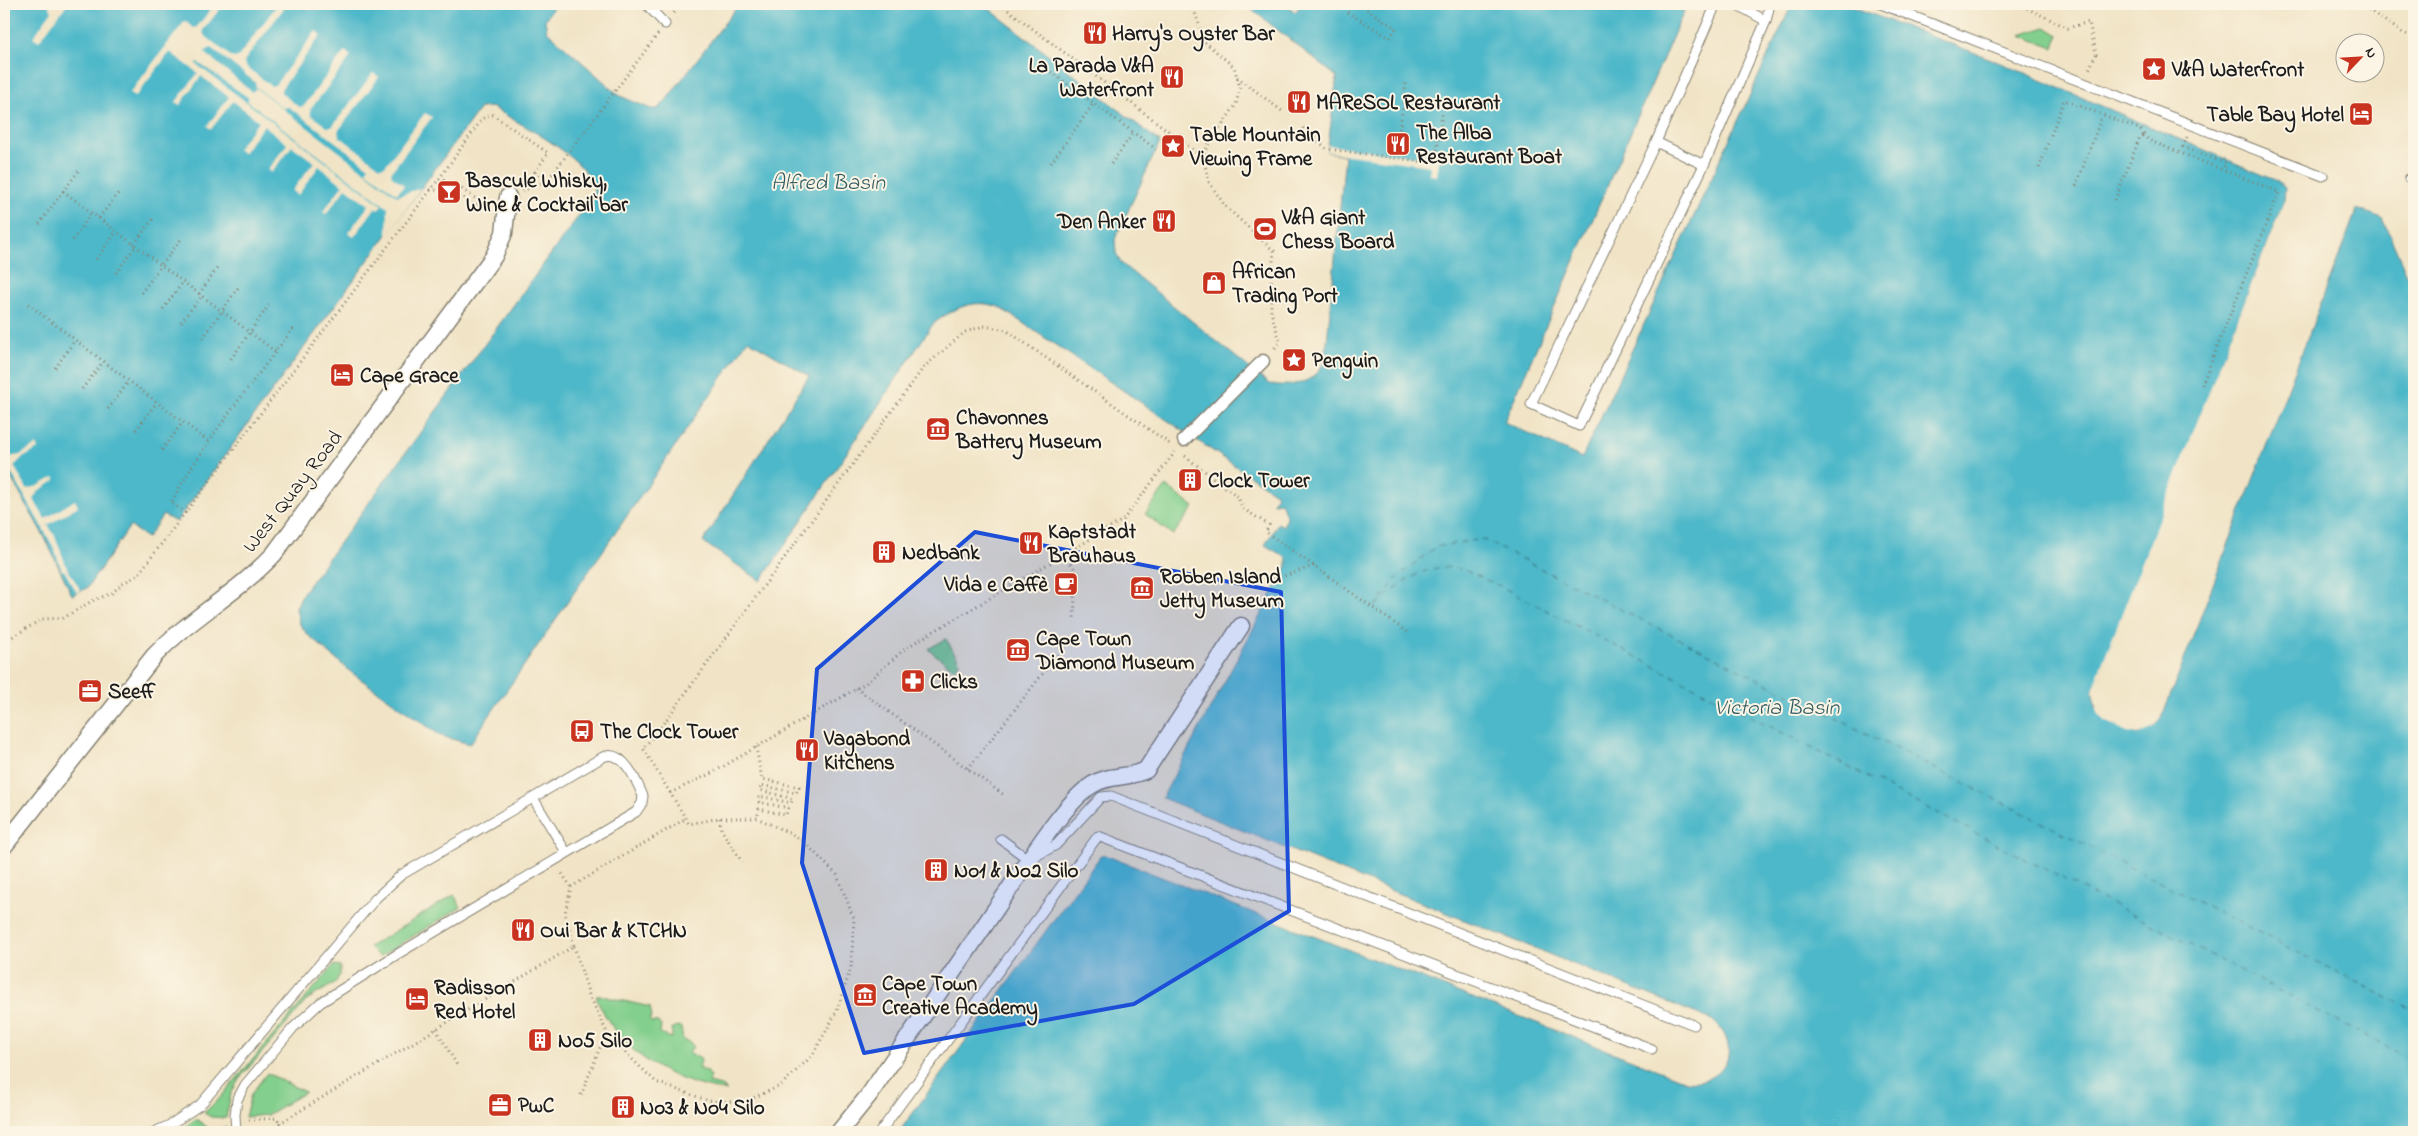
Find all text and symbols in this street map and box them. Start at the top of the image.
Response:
restaurant icon: Harry's Oyster Bar [1082,20,1108,46]
place label: Harry's Oyster Bar [1112,20,1275,52]
north arrow [2336,32,2386,82]
text: N [2359,44,2382,62]
place label: La Parada V&A Waterfront [1029,52,1155,106]
place icon: V&A Waterfront [2141,56,2167,82]
place label: V&A Waterfront [2171,56,2305,86]
restaurant icon: La Parada V&A Waterfront [1159,64,1185,90]
restaurant icon: MAReSOL Restaurant [1286,89,1312,115]
place label: MAReSOL Restaurant [1316,89,1501,119]
place label: Table Bay Hotel [2206,101,2344,133]
hotel icon: Table Bay Hotel [2348,101,2374,127]
place label: The Alba Restaurant Boat [1416,119,1563,173]
place label: Table Mountain Viewing Frame [1189,121,1321,177]
restaurant icon: The Alba Restaurant Boat [1385,131,1411,157]
place icon: Table Mountain Viewing Frame [1160,133,1186,159]
place label: Bascule Whisky, Wine & Cocktail bar [465,167,628,221]
water label: Alfred Basin [771,168,886,200]
bar icon: Bascule Whisky, Wine & Cocktail bar [436,179,462,205]
place label: V&A Giant Chess Board [1281,204,1394,258]
place label: Den Anker [1056,208,1146,238]
restaurant icon: Den Anker [1151,208,1177,234]
sports icon: V&A Giant Chess Board [1252,216,1278,242]
place label: African Trading Port [1232,258,1339,314]
shop icon: African Trading Port [1201,270,1227,296]
place icon: Penguin [1281,347,1307,373]
place label: Penguin [1312,347,1378,379]
hotel icon: Cape Grace [329,362,355,388]
place label: Cape Grace [360,362,459,392]
place label: Chavonnes Battery Museum [955,404,1101,460]
museum icon: Chavonnes Battery Museum [925,416,951,442]
street label: West Quay Road [236,425,353,561]
building icon: Clock Tower [1177,467,1203,493]
place label: Clock Tower [1208,467,1310,497]
place label: Kaptstadt Brauhaus [1047,518,1137,572]
restaurant icon: Kaptstadt Brauhaus [1018,530,1044,556]
building icon: Nedbank [871,539,897,565]
place label: Nedbank [902,539,980,569]
place label: Robben Island Jetty Museum [1160,563,1284,619]
place label: Vida e Caffè [943,571,1049,601]
cafe icon: Vida e Caffè [1053,571,1079,597]
museum icon: Robben Island Jetty Museum [1129,575,1155,601]
place label: Cape Town Diamond Museum [1035,625,1194,679]
museum icon: Cape Town Diamond Museum [1005,637,1031,663]
pharmacy icon: Clicks [900,668,926,694]
place label: Clicks [930,668,978,698]
office icon: Seeff [77,678,103,704]
place label: Seeff [108,678,156,708]
water label: Victoria Basin [1715,693,1841,725]
bus stop icon: The Clock Tower [569,718,595,744]
place label: The Clock Tower [600,718,739,748]
place label: Vagabond Kitchens [823,725,910,779]
restaurant icon: Vagabond Kitchens [794,737,820,763]
building icon: No1 & No2 Silo [923,857,949,883]
place label: No1 & No2 Silo [954,857,1078,887]
restaurant icon: Oui Bar & KTCHN [510,917,536,943]
place label: Oui Bar & KTCHN [540,917,687,947]
place label: Cape Town Creative Academy [882,970,1038,1026]
place label: Radisson Red Hotel [434,974,516,1028]
museum icon: Cape Town Creative Academy [852,982,878,1008]
hotel icon: Radisson Red Hotel [404,986,430,1012]
building icon: No5 Silo [527,1027,553,1053]
place label: No5 Silo [558,1027,632,1057]
office icon: PwC [487,1092,513,1118]
place label: PwC [518,1092,555,1122]
building icon: No3 & No4 Silo [610,1094,636,1120]
place label: No3 & No4 Silo [640,1094,765,1124]

